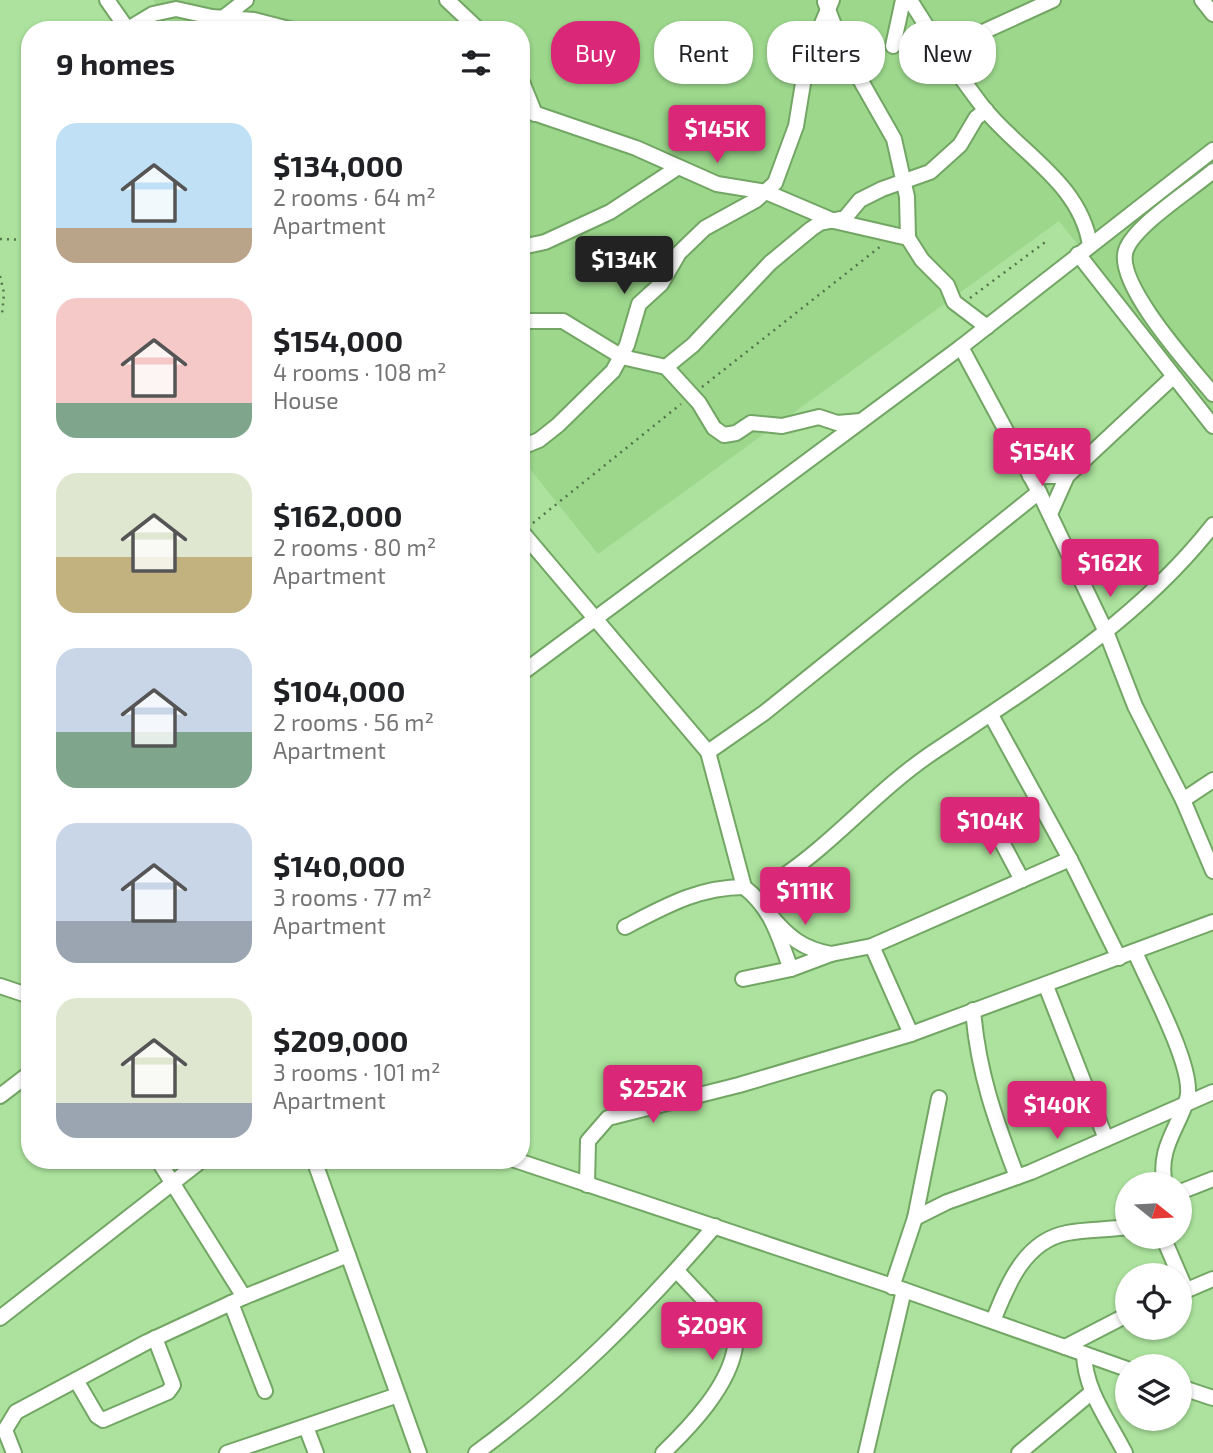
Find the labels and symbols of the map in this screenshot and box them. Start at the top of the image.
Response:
pin: $145K [668,106,766,165]
pin: $134K [575,236,673,296]
pin: $154K [993,428,1091,488]
pin: $162K [1061,540,1159,599]
pin: $104K [941,798,1039,857]
pin: $111K [756,867,854,927]
pin: $252K [604,1066,702,1125]
pin: $140K [1008,1082,1106,1141]
north arrow [1115,1172,1192,1250]
pin: $209K [663,1302,761,1362]

